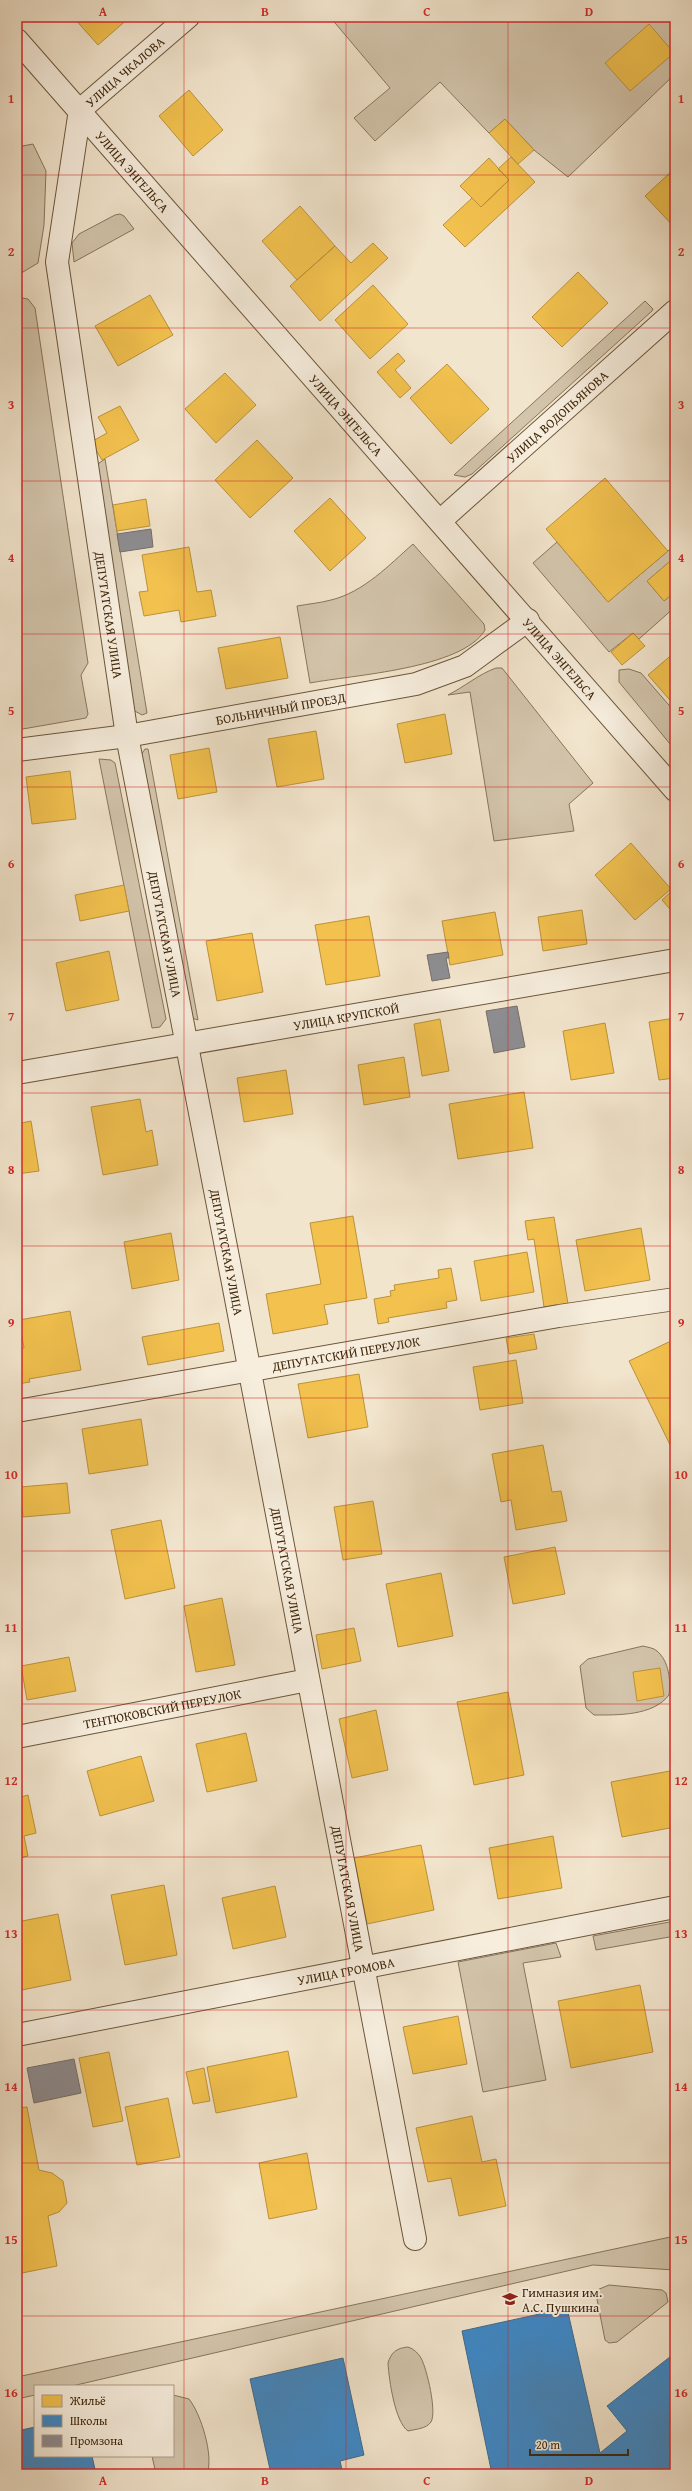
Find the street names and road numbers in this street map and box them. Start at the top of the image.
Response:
street label: УЛИЦА ЧКАЛОВА [81,32,169,112]
street label: УЛИЦА ЭНГЕЛЬСА [91,126,174,217]
street label: УЛИЦА ВОДОПЬЯНОВА [502,366,612,467]
street label: УЛИЦА ЭНГЕЛЬСА [305,370,387,460]
street label: ДЕПУТАТСКАЯ УЛИЦА [90,549,128,680]
street label: УЛИЦА ЭНГЕЛЬСА [518,613,601,704]
street label: БОЛЬНИЧНЫЙ ПРОЕЗД [214,687,347,729]
street label: ДЕПУТАТСКАЯ УЛИЦА [144,868,187,999]
street label: УЛИЦА КРУПСКОЙ [292,998,401,1035]
street label: ДЕПУТАТСКАЯ УЛИЦА [205,1186,248,1317]
street label: ДЕПУТАТСКИЙ ПЕРЕУЛОК [270,1331,421,1376]
street label: ДЕПУТАТСКАЯ УЛИЦА [266,1504,309,1635]
street label: ТЕНТЮКОВСКИЙ ПЕРЕУЛОК [82,1684,243,1733]
street label: ДЕПУТАТСКАЯ УЛИЦА [327,1823,370,1954]
street label: УЛИЦА ГРОМОВА [296,1952,396,1990]

